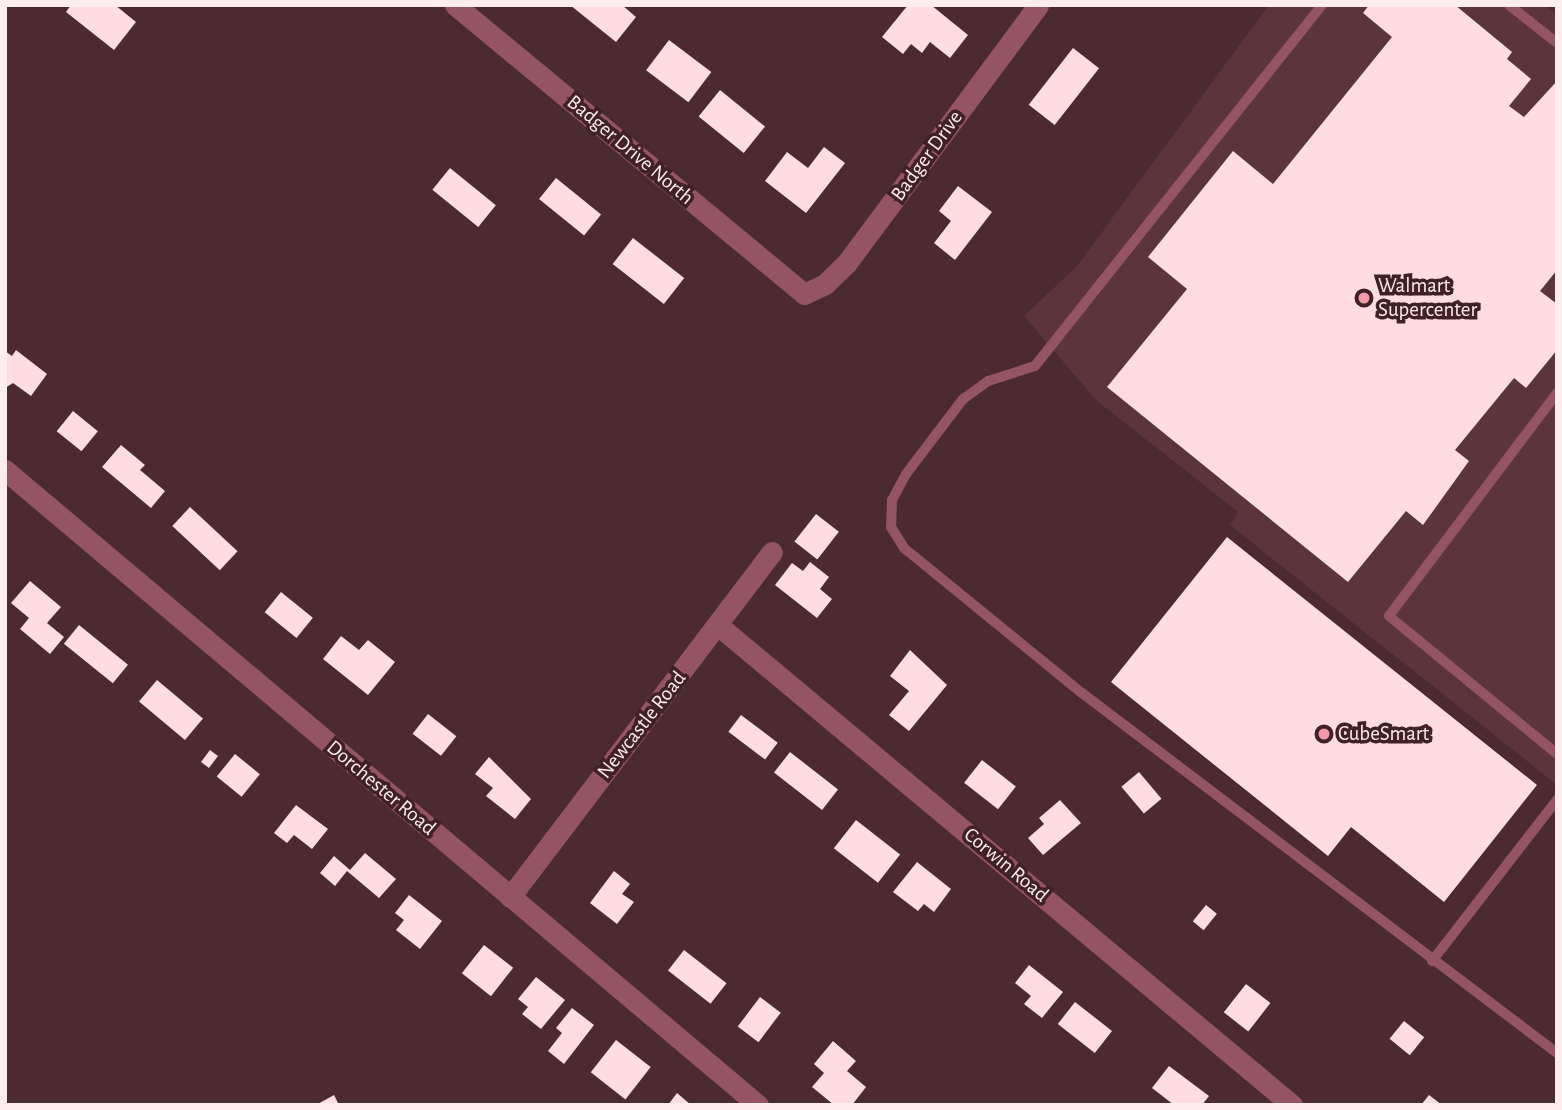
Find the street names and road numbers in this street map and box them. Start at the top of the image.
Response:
street label: Badger Drive North [562,90,698,210]
street label: Badger Drive [886,106,968,206]
street label: Newcastle Road [592,666,692,784]
street label: Dorchester Road [321,735,441,841]
street label: Corwin Road [958,822,1054,908]

